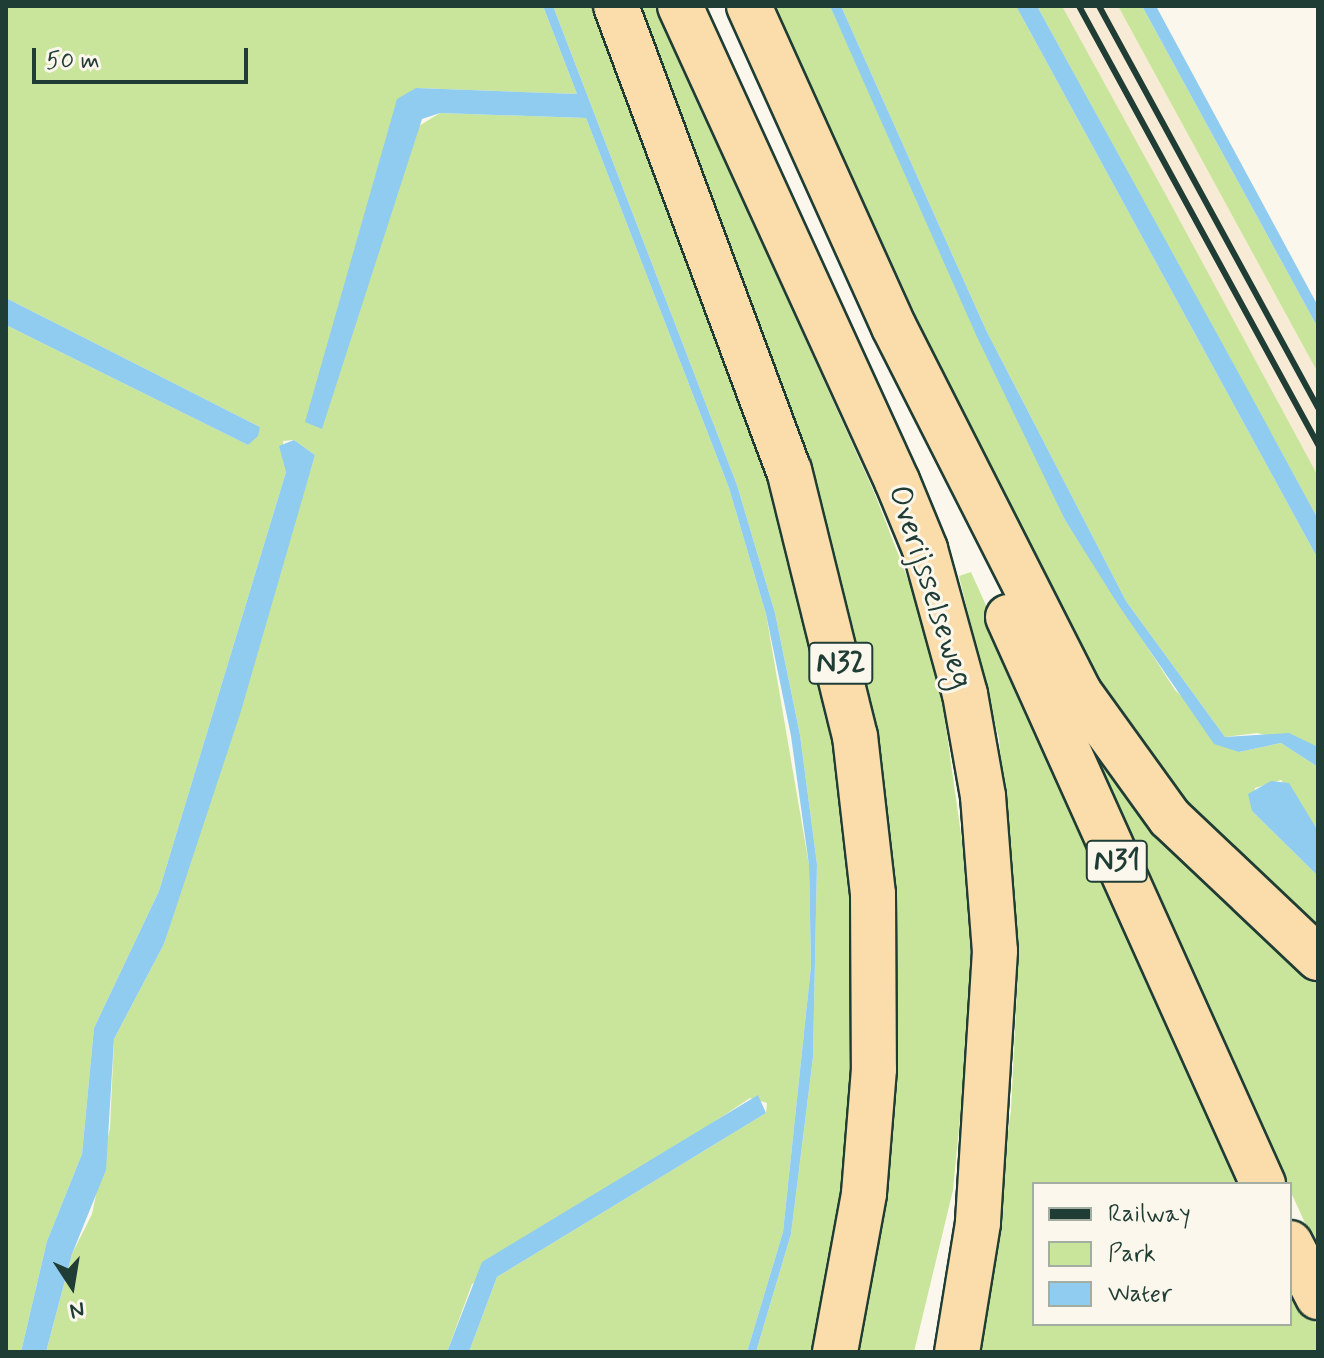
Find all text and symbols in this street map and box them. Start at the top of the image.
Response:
scale bar [36,32,252,82]
text: 50 m [46,46,100,77]
street label: Overijsselseweg [879,480,981,694]
road number: N32 [807,637,875,689]
road number: N31 [1085,835,1149,887]
legend [1032,1182,1292,1326]
text: Railway [1108,1199,1191,1230]
text: Park [1108,1239,1156,1270]
north arrow [32,1246,112,1326]
text: Water [1108,1279,1172,1310]
text: N [67,1294,87,1325]

